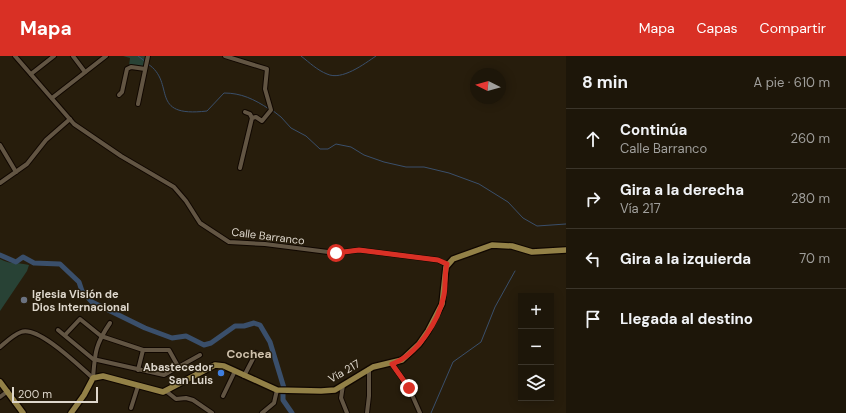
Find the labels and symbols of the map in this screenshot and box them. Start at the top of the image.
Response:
north arrow [470,68,506,104]
street label: Calle Barranco [231,225,305,247]
route start [327,244,345,262]
place label: Iglesia Visión de Dios Internacional [32,287,129,314]
marker: Iglesia Visión de Dios Internacional [19,295,29,305]
district label: Cochea [226,346,272,362]
street label: Vía 217 [326,356,362,386]
place label: Abastecedor San Luis [143,360,214,387]
marker: Abastecedor San Luis [216,368,226,378]
route end [400,379,418,397]
scale bar [12,385,98,404]

